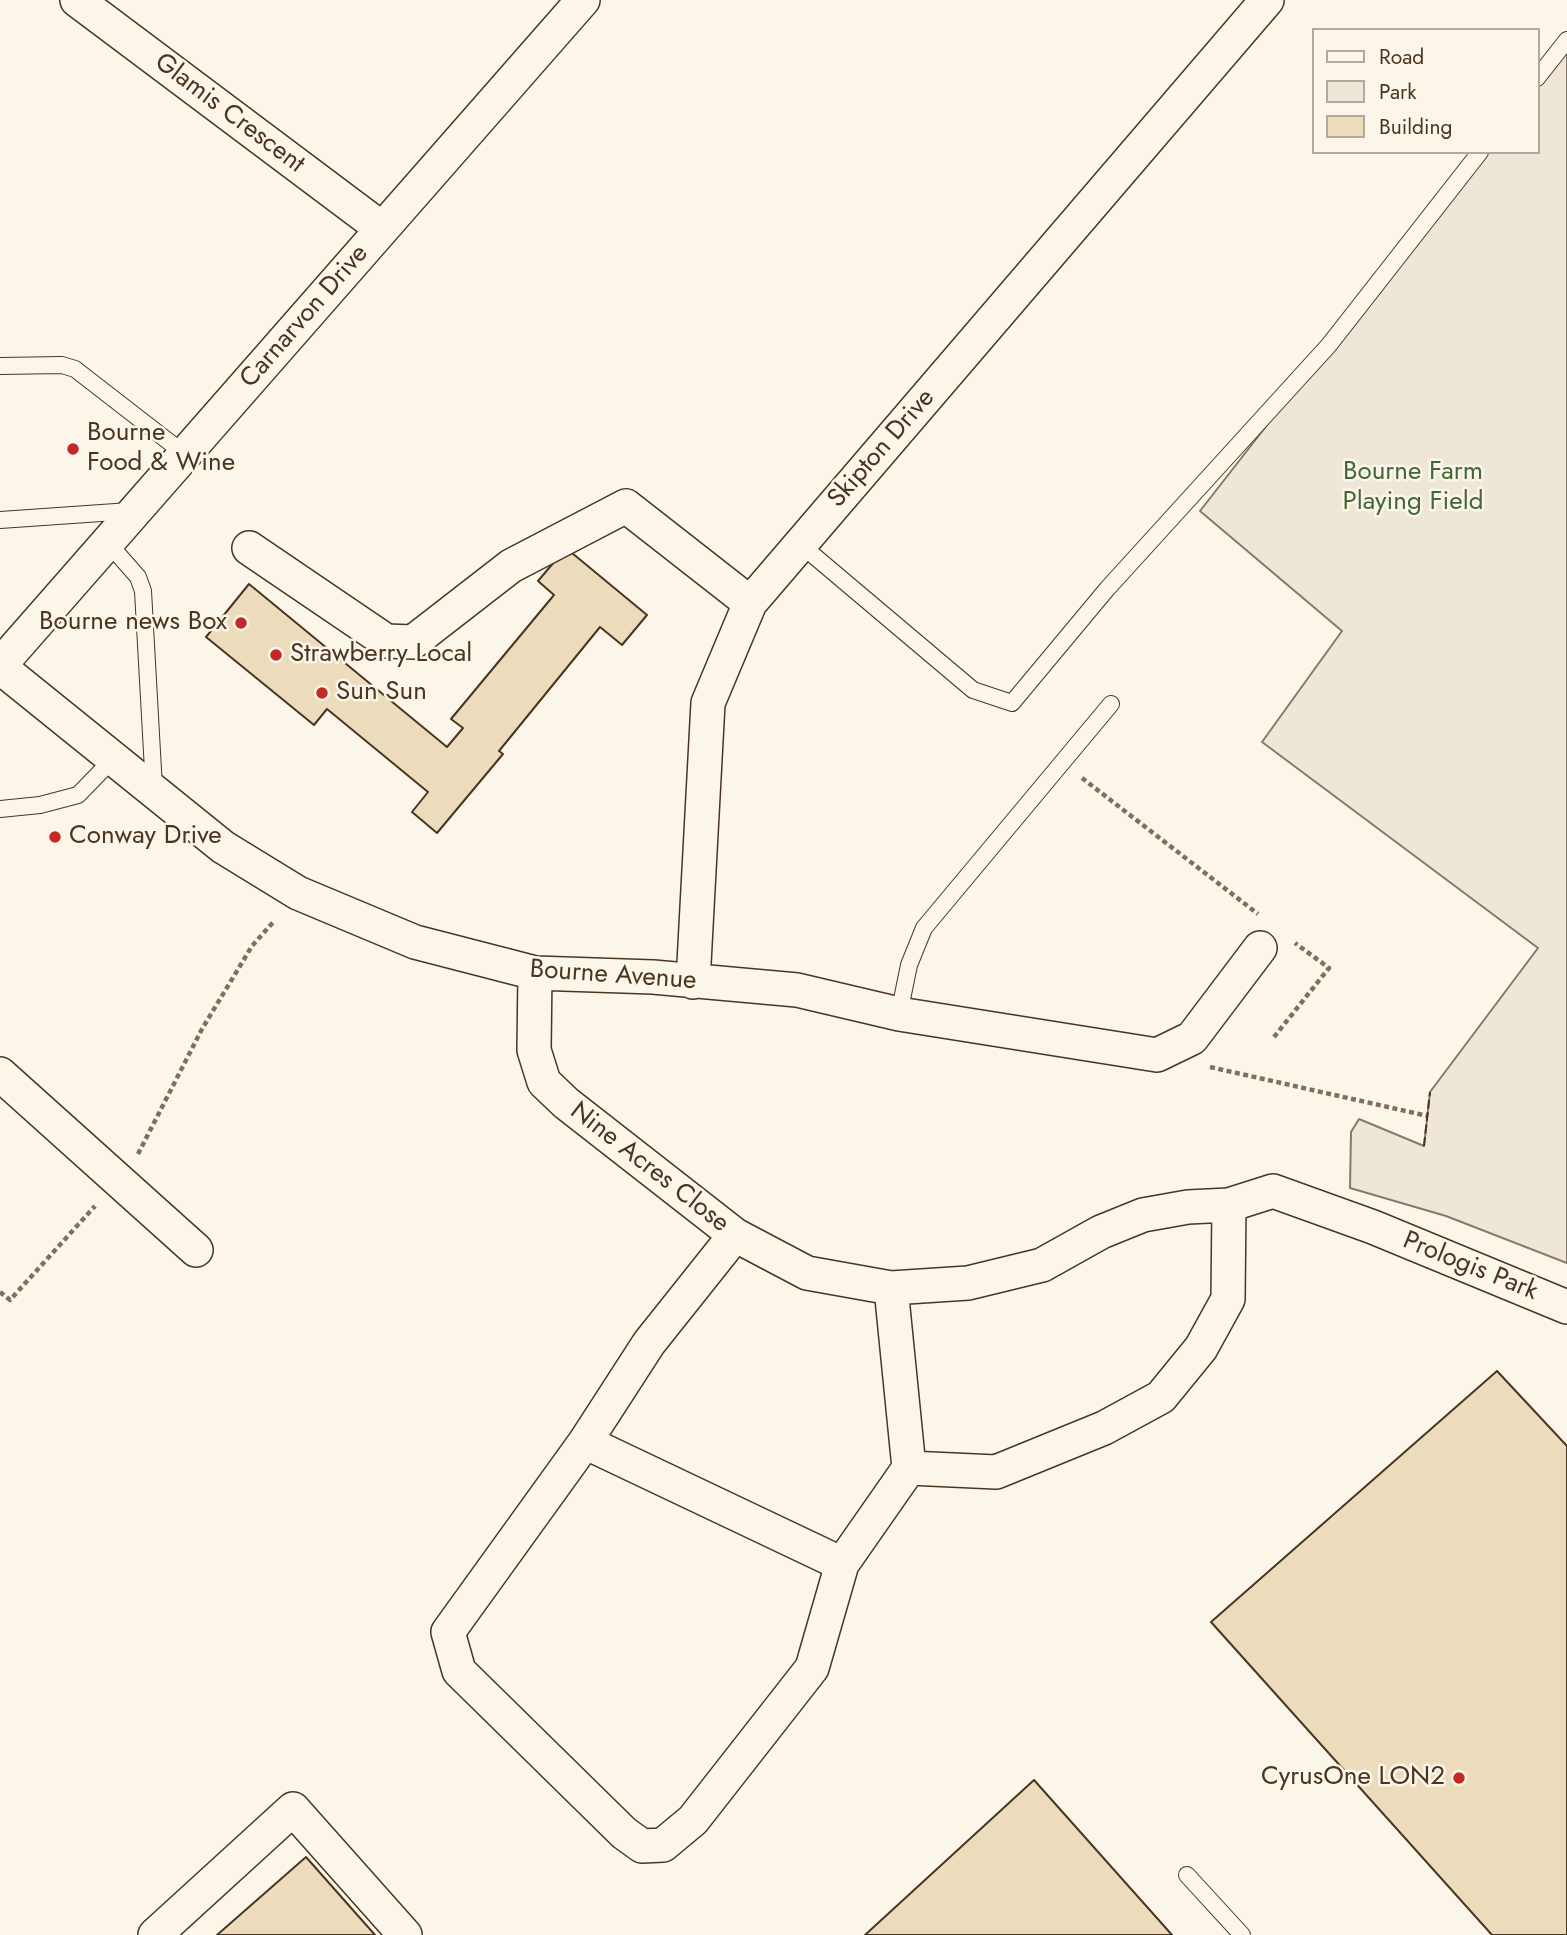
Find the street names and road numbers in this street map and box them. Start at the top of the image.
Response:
street label: Glamis Crescent [148,47,310,181]
street label: Carnarvon Drive [234,239,376,395]
street label: Skipton Drive [822,383,942,515]
street label: Bourne Avenue [529,955,697,997]
street label: Nine Acres Close [563,1096,735,1240]
street label: Prologis Park [1398,1226,1542,1308]

